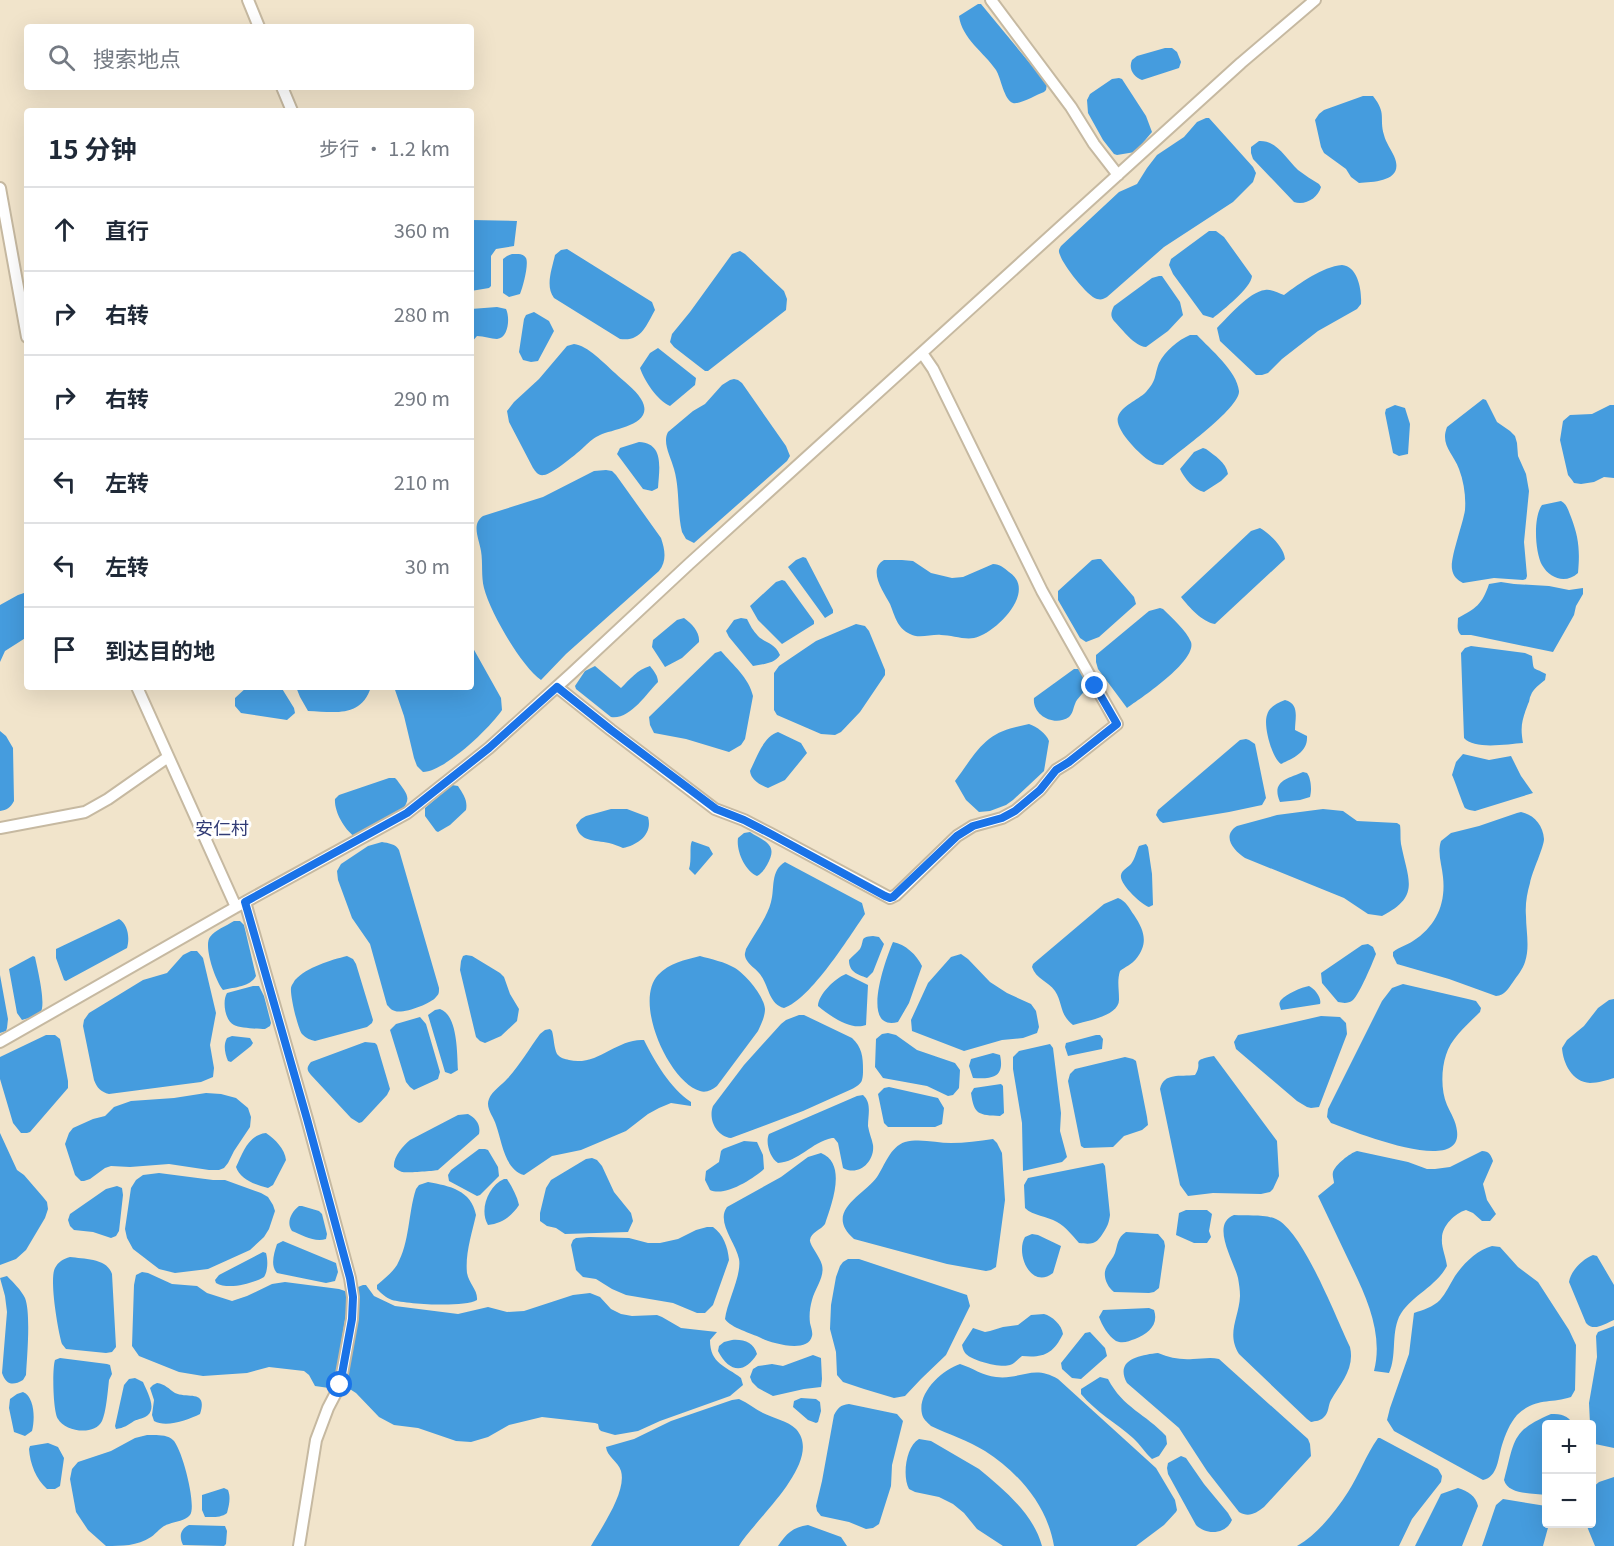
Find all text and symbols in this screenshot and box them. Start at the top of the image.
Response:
search box [24,24,474,90]
icon: search [45,41,78,74]
text: 搜索地点 [93,41,181,73]
text: 15 分钟 [48,129,137,166]
text: 步行 · 1.2 km [319,133,450,162]
icon: ahead [48,213,81,246]
text: 直行 [105,213,149,245]
text: 360 m [394,215,450,244]
icon: right [48,297,81,330]
text: 右转 [105,297,149,329]
text: 280 m [394,299,450,328]
icon: right [48,381,81,414]
text: 右转 [105,381,149,413]
text: 290 m [394,383,450,412]
icon: left [48,465,81,498]
text: 左转 [105,465,149,497]
text: 210 m [394,467,450,496]
icon: left [48,549,81,582]
text: 左转 [105,549,149,581]
text: 30 m [405,551,450,580]
icon: arrive [48,633,81,666]
text: 到达目的地 [105,633,215,665]
route end [1081,672,1107,698]
district label: 安仁村 [195,814,249,840]
route start [326,1371,352,1397]
map controls [1542,1420,1596,1528]
button: + [1542,1420,1596,1474]
button: − [1542,1474,1596,1528]

